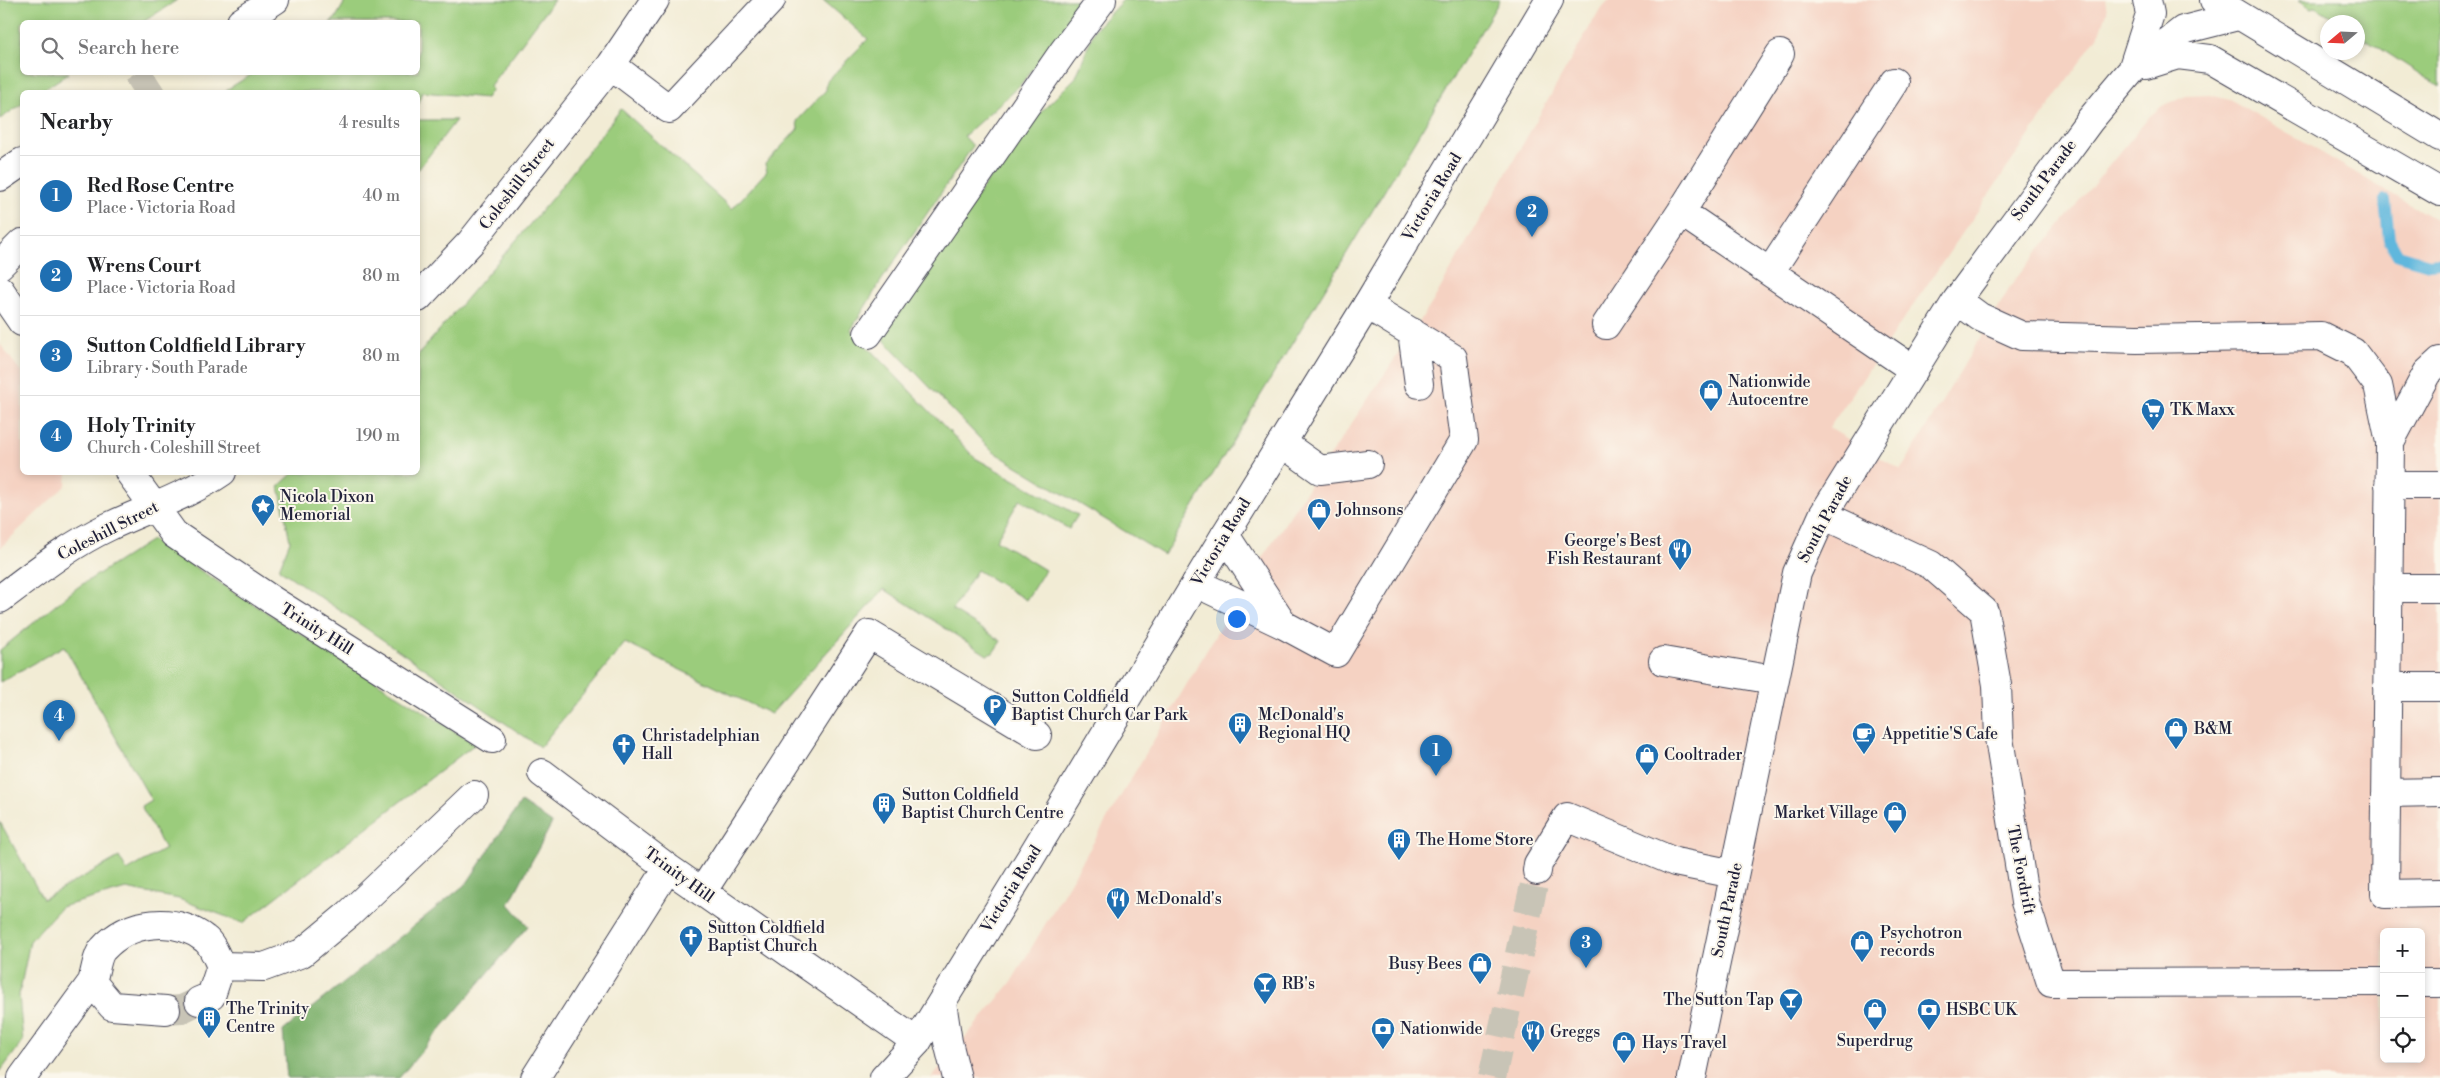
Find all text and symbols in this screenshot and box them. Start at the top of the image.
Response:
north arrow [2320,15,2365,60]
search box [20,20,420,75]
icon: search [38,34,66,62]
text: Search here [78,36,179,60]
text: Nearby [40,110,113,136]
text: 4 results [339,113,400,133]
street label: Coleshill Street [475,134,559,234]
street label: South Parade [2007,136,2081,224]
street label: Victoria Road [1397,149,1466,246]
text: Red Rose Centre [87,174,234,198]
text: 1 [52,186,60,206]
text: 40 m [363,186,400,206]
pin: 2 [1516,196,1548,237]
text: Place · Victoria Road [87,198,236,218]
text: Wrens Court [87,254,201,278]
text: 2 [51,266,61,286]
text: 80 m [362,266,400,286]
text: Place · Victoria Road [87,278,236,298]
text: Sutton Coldfield Library [87,334,305,358]
text: 3 [51,346,61,366]
text: 80 m [362,346,400,366]
text: Library · South Parade [87,358,248,378]
place label: Nationwide Autocentre [1727,372,1811,410]
shop icon: Nationwide Autocentre [1698,378,1724,412]
supermarket icon: TK Maxx [2140,397,2166,431]
place label: TK Maxx [2170,400,2236,420]
text: Holy Trinity [87,414,196,438]
text: 4 [51,426,61,446]
text: 190 m [356,426,400,446]
text: Church · Coleshill Street [87,438,261,458]
street label: South Parade [1794,472,1856,566]
place label: Nicola Dixon Memorial [280,487,375,525]
place icon: Nicola Dixon Memorial [250,493,276,527]
street label: Victoria Road [1186,494,1255,591]
street label: Coleshill Street [54,497,162,565]
shop icon: Johnsons [1306,497,1332,531]
place label: Johnsons [1335,500,1403,520]
place label: George's Best Fish Restaurant [1547,531,1662,569]
restaurant icon: George's Best Fish Restaurant [1667,537,1693,571]
street label: Trinity Hill [277,599,357,659]
your location [1224,606,1250,632]
place label: Sutton Coldfield Baptist Church Car Park [1011,687,1189,725]
parking icon: Sutton Coldfield Baptist Church Car Park [982,693,1008,727]
pin: 4 [43,700,75,741]
place label: McDonald's Regional HQ [1258,705,1351,743]
building icon: McDonald's Regional HQ [1227,711,1253,745]
shop icon: B&M [2163,716,2189,750]
place label: B&M [2193,719,2232,739]
cafe icon: Appetitie'S Cafe [1851,721,1877,755]
place label: Appetitie'S Cafe [1881,724,1998,744]
place label: Christadelphian Hall [642,726,760,764]
church icon: Christadelphian Hall [611,732,637,766]
pin: 1 [1420,735,1452,776]
shop icon: Cooltrader [1634,742,1660,776]
place label: Cooltrader [1664,745,1742,765]
place label: Sutton Coldfield Baptist Church Centre [901,785,1064,823]
building icon: Sutton Coldfield Baptist Church Centre [871,791,897,825]
shop icon: Market Village [1882,800,1908,834]
place label: Market Village [1774,803,1878,823]
street label: The Fordrift [2003,824,2040,917]
building icon: The Home Store [1386,827,1412,861]
place label: The Home Store [1416,830,1534,850]
street label: Victoria Road [976,842,1046,937]
street label: Trinity Hill [640,843,718,907]
street label: South Parade [1707,861,1747,959]
restaurant icon: McDonald's [1105,886,1131,920]
place label: McDonald's [1136,889,1222,909]
place label: Sutton Coldfield Baptist Church [707,918,825,956]
place label: Psychotron records [1880,923,1963,961]
church icon: Sutton Coldfield Baptist Church [678,924,704,958]
pin: 3 [1570,927,1602,968]
map controls [2380,928,2425,1063]
button: + [2380,928,2425,973]
shop icon: Psychotron records [1849,929,1875,963]
shop icon: Busy Bees [1467,951,1493,985]
place label: Busy Bees [1388,954,1462,974]
bar icon: RB's [1252,971,1278,1005]
button: − [2380,973,2425,1018]
place label: RB's [1282,974,1315,994]
bar icon: The Sutton Tap [1778,987,1804,1021]
place label: The Sutton Tap [1663,990,1774,1010]
shop icon: Superdrug [1862,997,1888,1031]
bank icon: HSBC UK [1916,997,1942,1031]
place label: The Trinity Centre [226,999,309,1037]
place label: HSBC UK [1946,1000,2018,1020]
building icon: The Trinity Centre [196,1005,222,1039]
bank icon: Nationwide [1370,1016,1396,1050]
button: locate [2380,1018,2425,1063]
place label: Nationwide [1400,1019,1483,1039]
restaurant icon: Greggs [1520,1019,1546,1053]
place label: Greggs [1550,1022,1600,1042]
shop icon: Hays Travel [1611,1030,1637,1064]
place label: Superdrug [1837,1031,1914,1051]
place label: Hays Travel [1642,1033,1727,1053]

